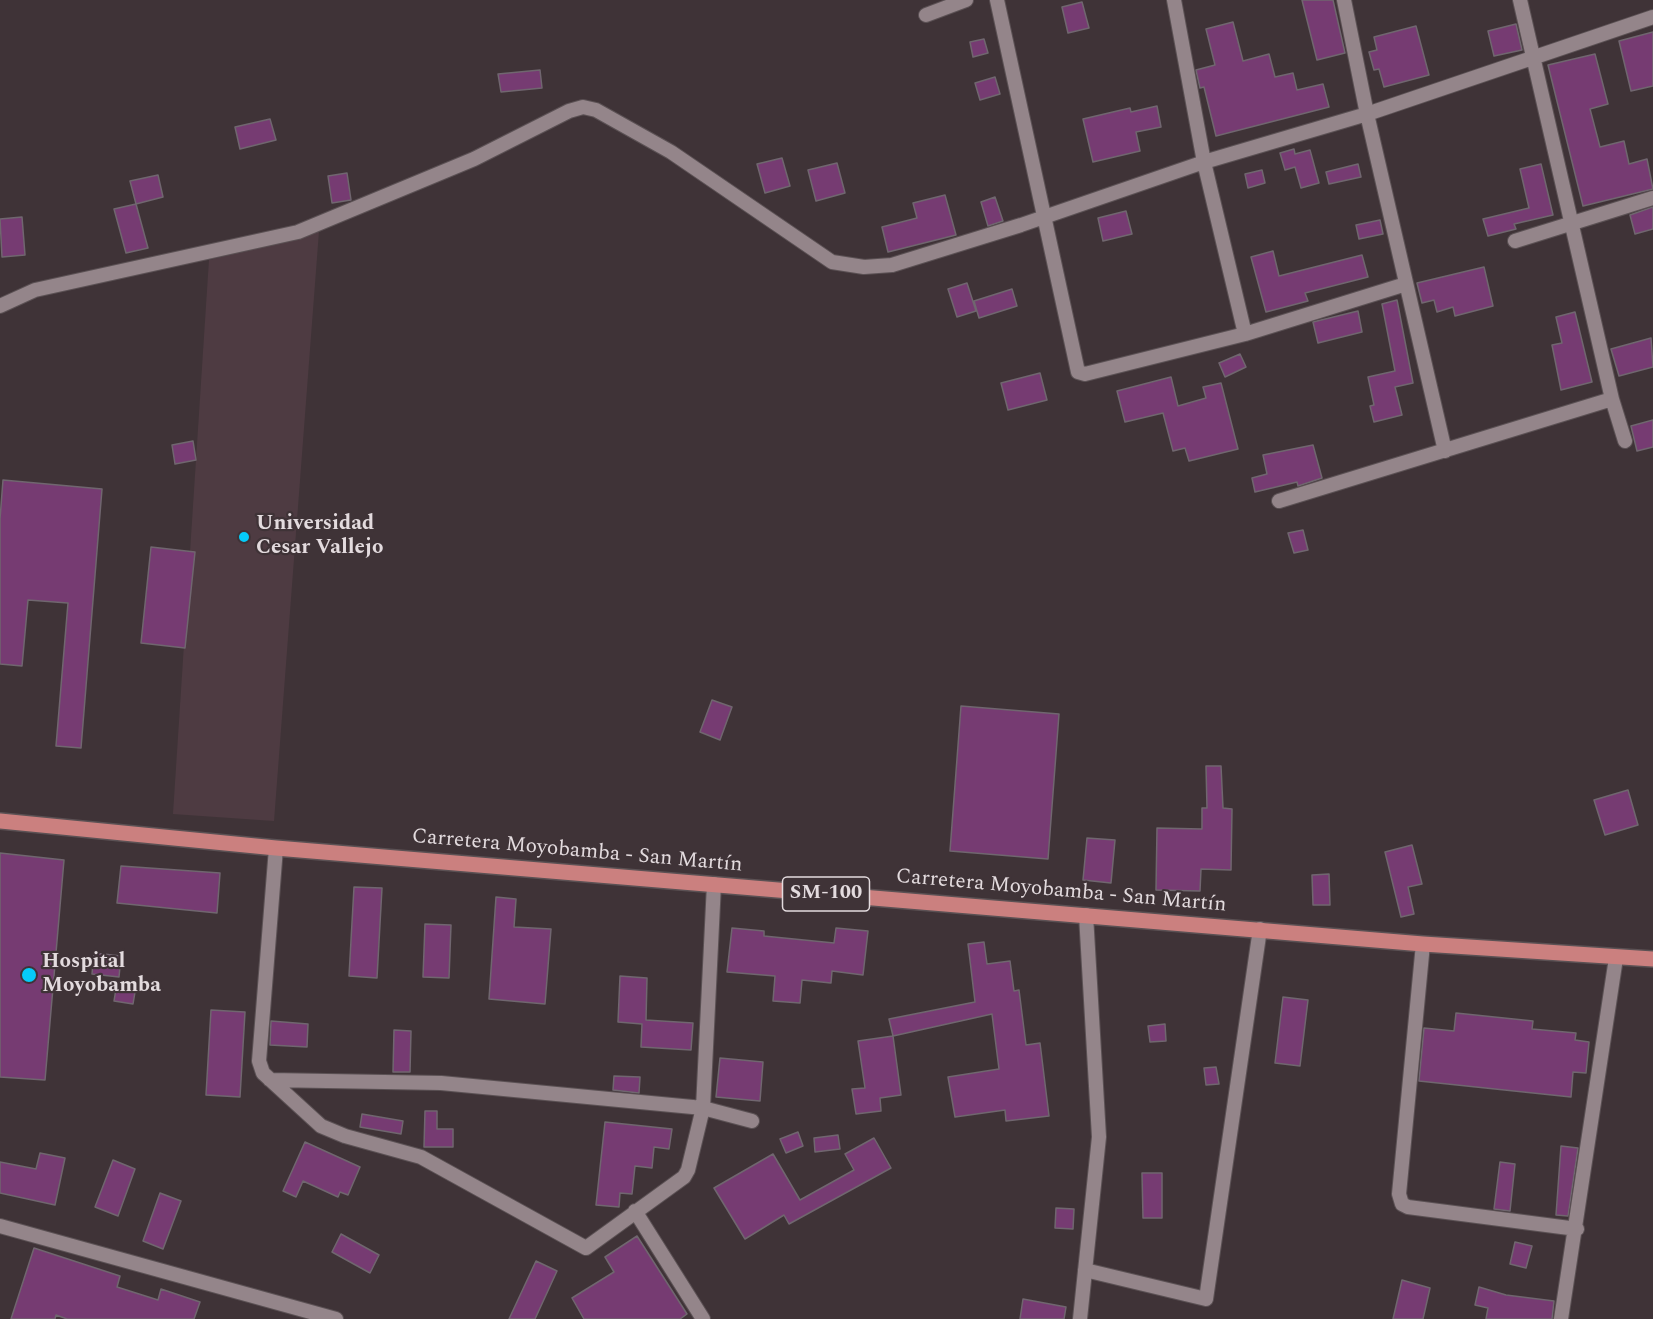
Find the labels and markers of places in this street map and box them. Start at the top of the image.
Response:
place label: Universidad Cesar Vallejo [256,512,383,562]
marker: Universidad Cesar Vallejo [237,530,251,544]
place label: Hospital Moyobamba [42,950,161,1000]
marker: Hospital Moyobamba [20,966,38,984]

